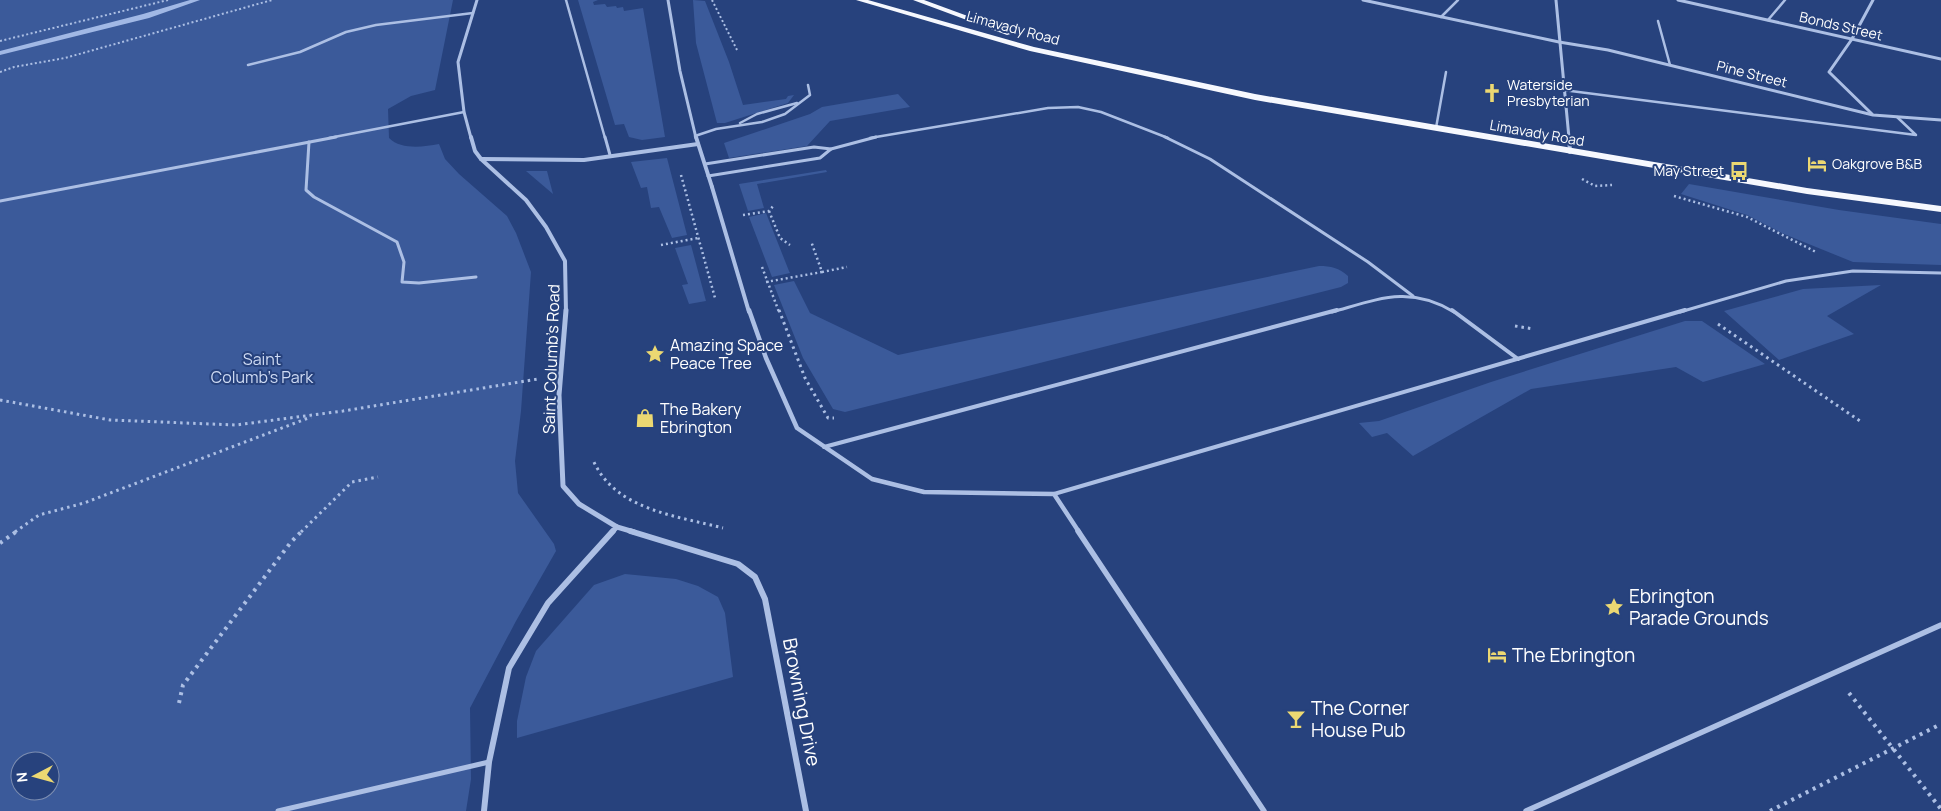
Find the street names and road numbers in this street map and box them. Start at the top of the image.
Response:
street label: Limavady Road [964,6,1062,49]
street label: Bonds Street [1798,7,1885,44]
street label: Pine Street [1715,56,1790,92]
street label: Limavady Road [1488,115,1586,150]
street label: Saint Columb's Road [537,284,565,434]
street label: Browning Drive [777,636,827,768]

